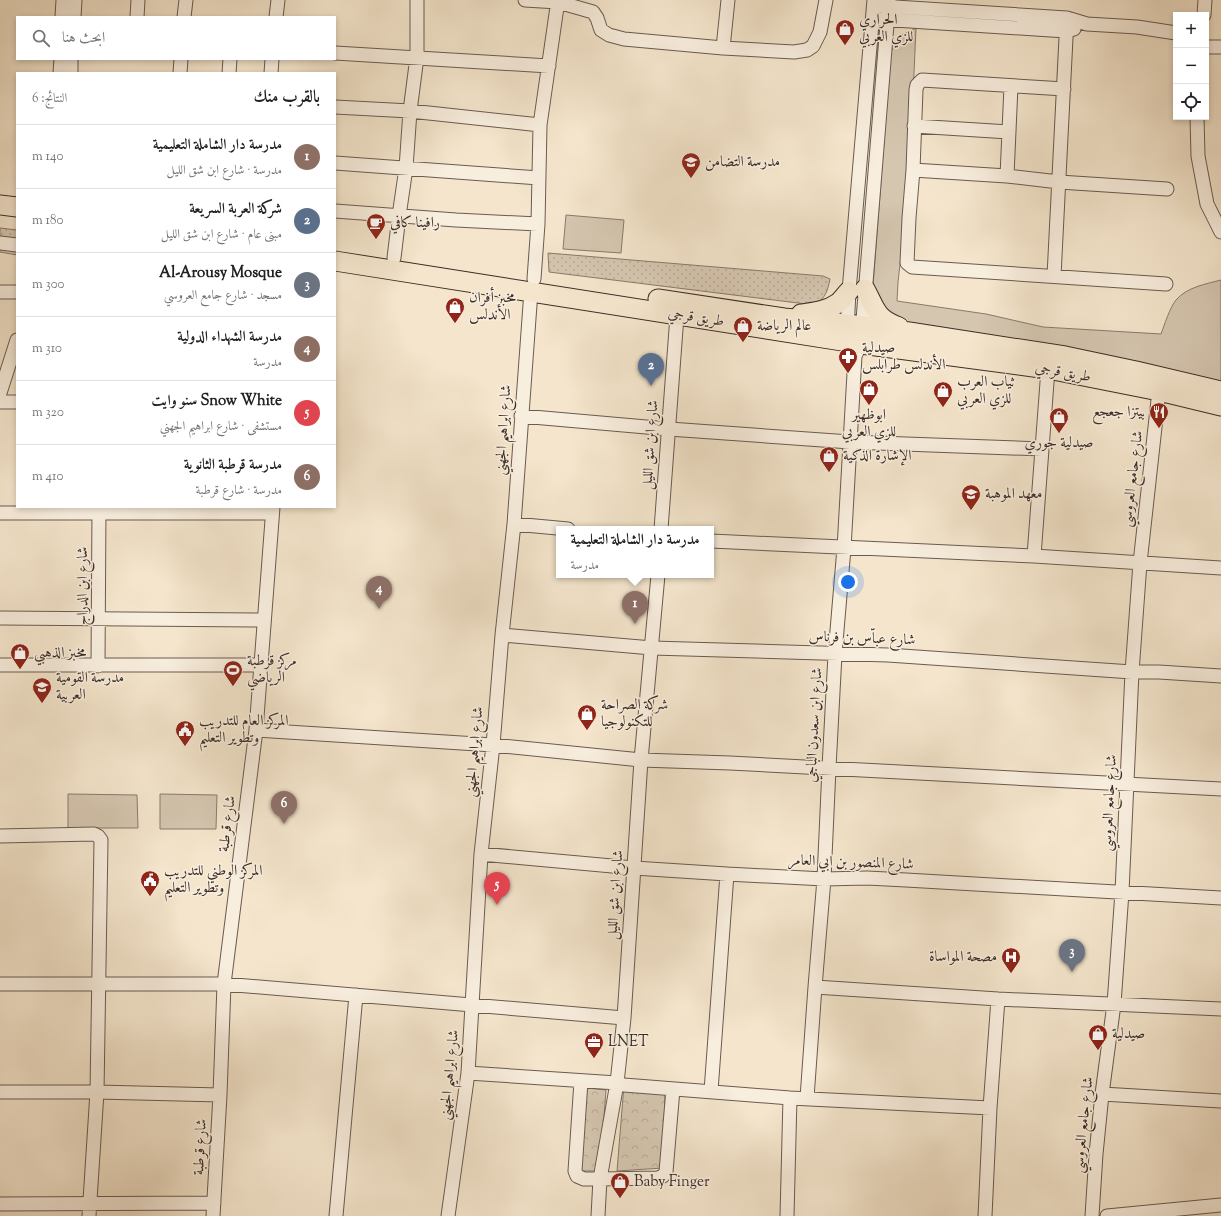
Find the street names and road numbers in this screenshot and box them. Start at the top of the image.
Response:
street label: طريق قرجي [666,303,726,333]
street label: طريق قرجي [1033,358,1093,388]
street label: شارع ابراهيم الجهني [490,384,521,476]
street label: شارع ابن شق الليل [637,399,666,491]
street label: شارع جامع العروسي [1117,430,1151,529]
street label: شارع ابن الدراج [73,547,95,625]
street label: شارع عباّس بن فرناس [808,625,916,652]
street label: شارع ابن سعدون الباجي [802,667,829,783]
street label: شارع ابراهيم الجهني [461,706,492,798]
street label: شارع جامع العروسي [1097,754,1125,852]
street label: شارع قرطبة [214,795,243,854]
street label: شارع ابن شق الليل [602,849,631,941]
street label: شارع المنصور بن ابي العامر [788,850,914,877]
street label: شارع ابراهيم الجهني [435,1029,468,1122]
street label: شارع جامع العروسي [1068,1076,1101,1174]
street label: شارع قرطبة [189,1118,214,1176]

